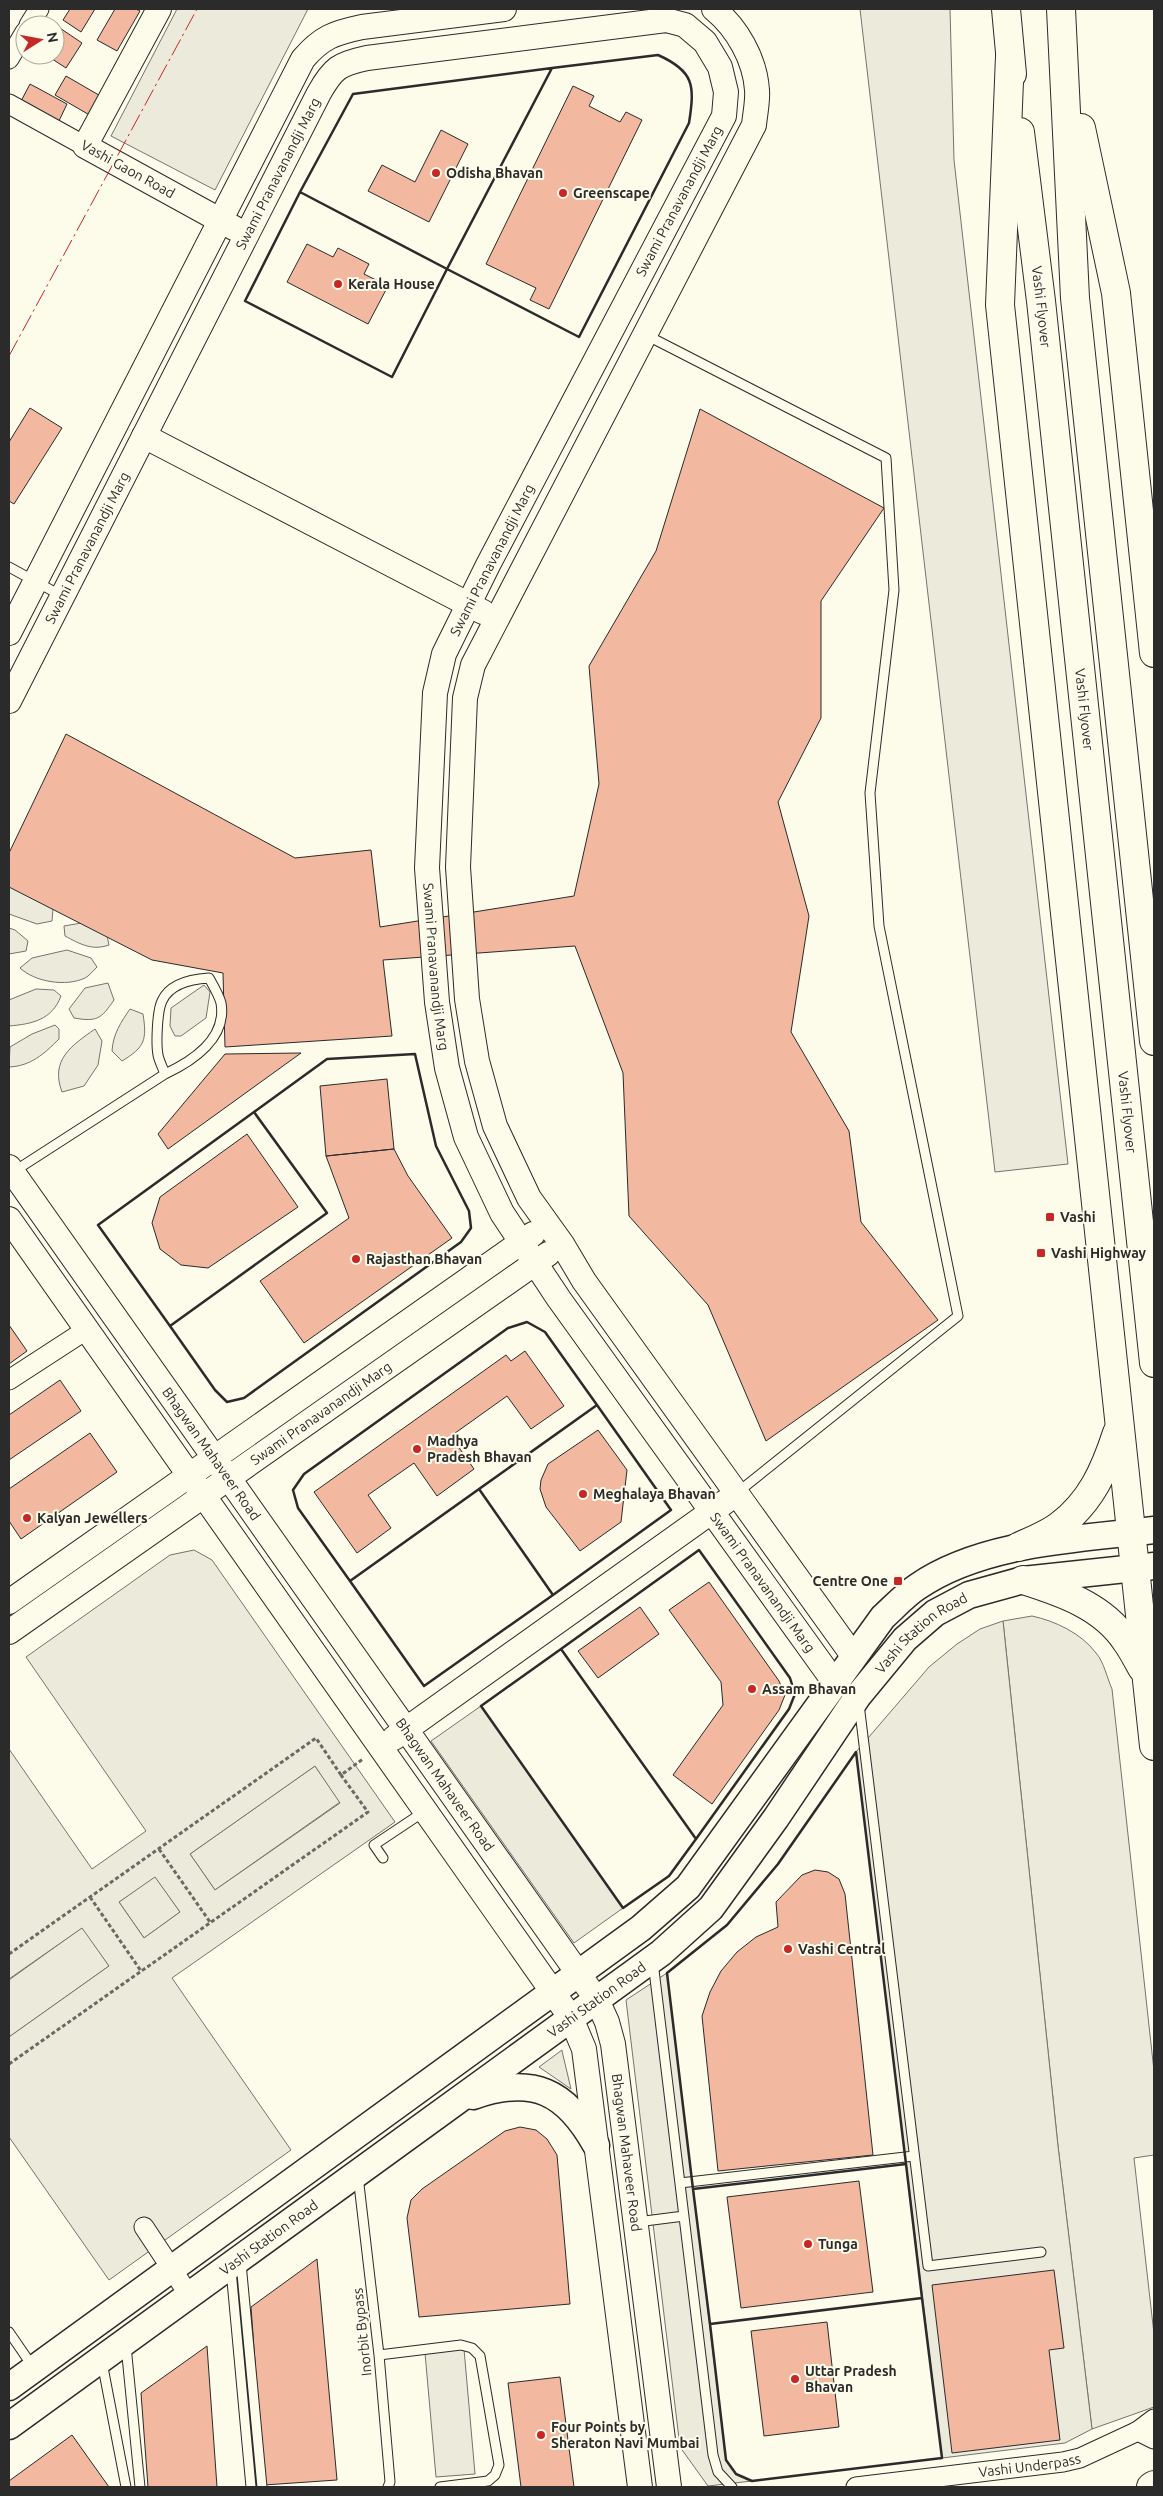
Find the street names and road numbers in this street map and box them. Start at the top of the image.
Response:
street label: Swami Pranavanandji Marg [233,95,323,252]
street label: Swami Pranavanandji Marg [632,123,726,279]
street label: Vashi Gaon Road [78,137,178,201]
street label: Vashi Flyover [1029,265,1054,349]
street label: Swami Pranavanandji Marg [42,469,132,626]
street label: Swami Pranavanandji Marg [447,481,537,639]
street label: Vashi Flyover [1072,668,1097,752]
street label: Swami Pranavanandji Marg [420,882,452,1052]
street label: Vashi Flyover [1115,1070,1140,1155]
street label: Swami Pranavanandji Marg [247,1358,394,1468]
street label: Bhagwan Mahaveer Road [159,1384,264,1523]
street label: Swami Pranavanandji Marg [707,1509,818,1656]
street label: Vashi Station Road [872,1589,970,1677]
street label: Bhagwan Mahaveer Road [393,1715,497,1854]
street label: Vashi Station Road [544,1959,649,2041]
street label: Bhagwan Mahaveer Road [609,2073,645,2232]
street label: Vashi Station Road [217,2197,321,2278]
street label: Inorbit Bypass [349,2287,375,2377]
street label: Vashi Underpass [978,2450,1082,2480]

